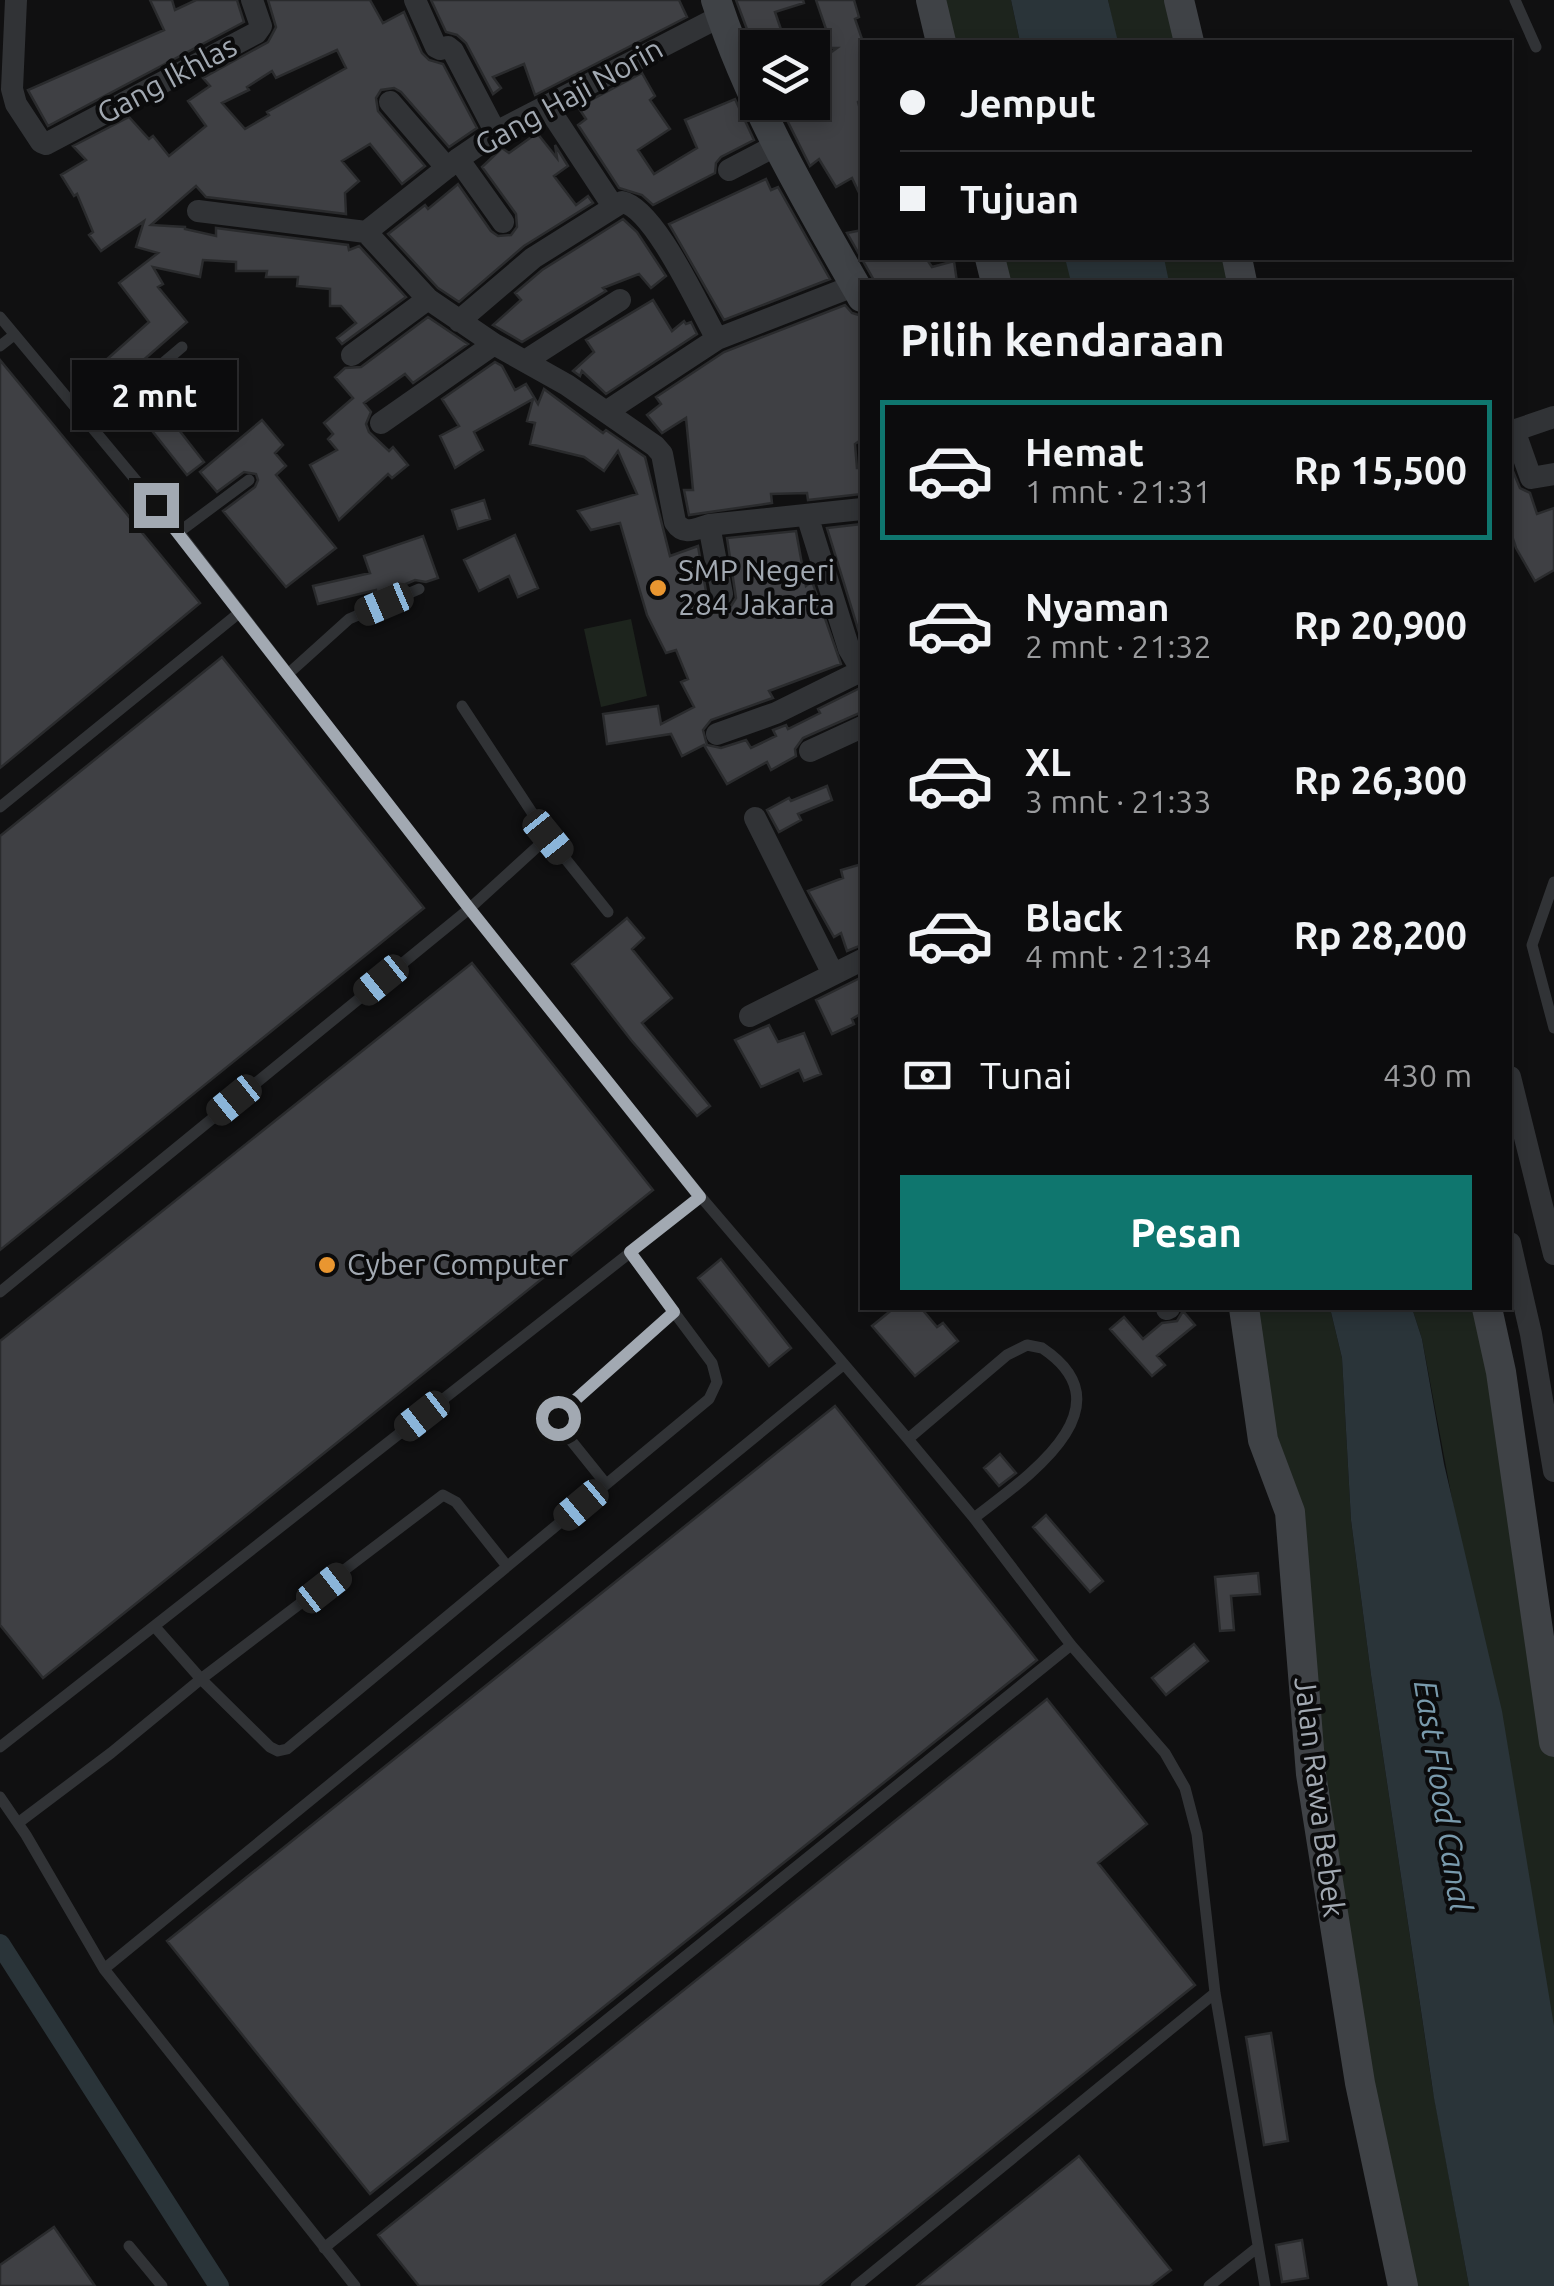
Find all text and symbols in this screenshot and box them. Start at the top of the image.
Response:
street label: Gang Ikhlas [91,28,242,130]
map controls [740,30,830,120]
button: layers [740,30,830,120]
street label: Gang Haji Norin [469,31,668,162]
text: Jemput [960,82,1096,124]
text: Tujuan [960,178,1079,220]
text: Pilih kendaraan [900,314,1225,365]
callout: 2 mnt [74,360,238,430]
text: 2 mnt [112,377,197,413]
icon: car [905,425,995,515]
text: Hemat [1025,431,1144,473]
text: Rp 15,500 [1294,449,1467,491]
text: 1 mnt · 21:31 [1025,473,1211,509]
route end [134,483,179,528]
place label: SMP Negeri 284 Jakarta [678,553,835,621]
marker: SMP Negeri 284 Jakarta [647,577,669,599]
car [351,578,417,630]
icon: car [905,580,995,670]
text: Nyaman [1025,586,1170,628]
text: Rp 20,900 [1294,604,1467,646]
text: 2 mnt · 21:32 [1025,628,1211,664]
icon: car [905,735,995,825]
text: XL [1025,741,1071,783]
text: Rp 26,300 [1294,759,1467,801]
text: 3 mnt · 21:33 [1025,783,1211,819]
car [517,804,579,870]
icon: car [905,890,995,980]
text: Black [1025,896,1123,938]
text: Rp 28,200 [1294,914,1467,956]
text: 4 mnt · 21:34 [1025,938,1211,974]
car [348,949,414,1011]
icon: cash [900,1048,955,1103]
text: Tunai [980,1054,1072,1096]
text: 430 m [1383,1057,1472,1093]
car [201,1069,267,1131]
button: Pesan [900,1175,1472,1290]
place label: Cyber Computer [347,1247,569,1281]
marker: Cyber Computer [316,1254,338,1276]
car [389,1386,455,1446]
route start [536,1396,581,1441]
car [548,1474,614,1536]
car [291,1558,357,1618]
street label: Jalan Rawa Bebek [1288,1675,1352,1919]
water label: East Flood Canal [1408,1678,1480,1914]

